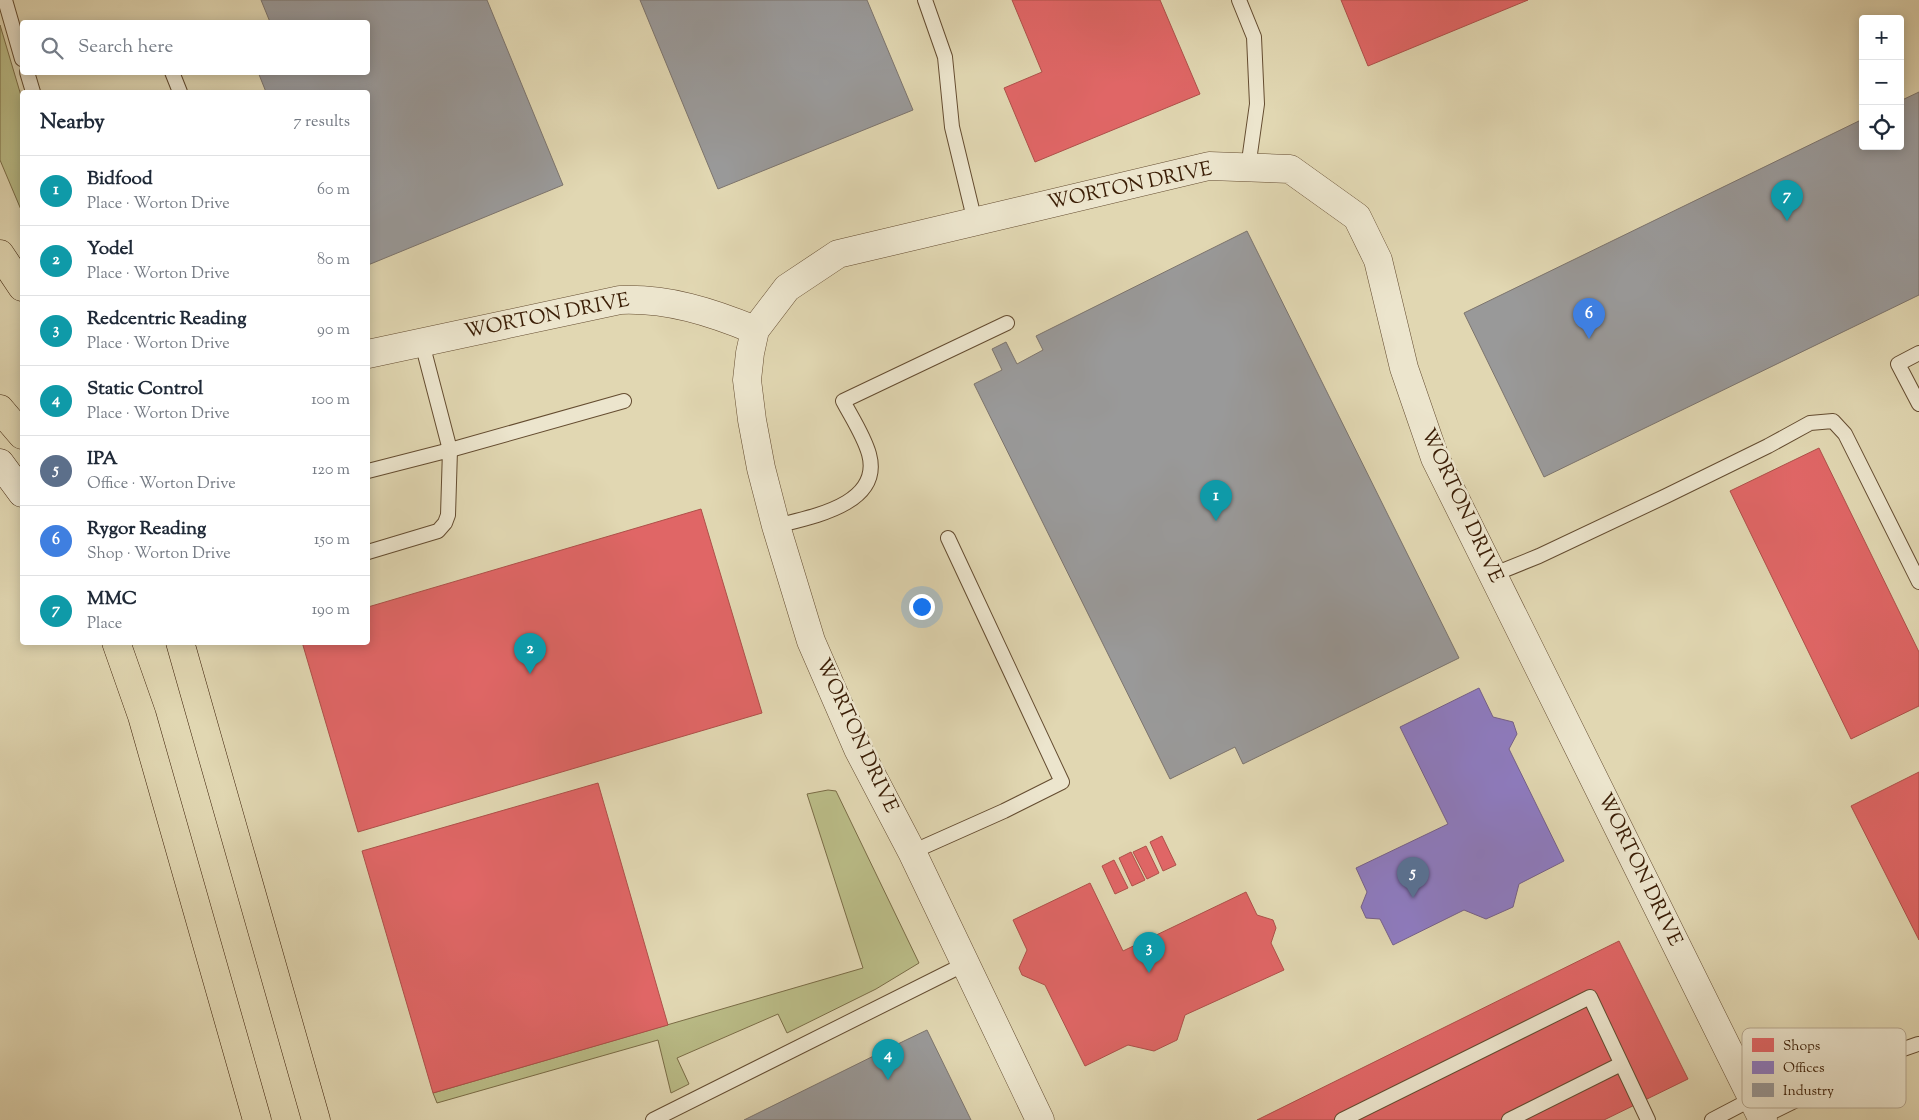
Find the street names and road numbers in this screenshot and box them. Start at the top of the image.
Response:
street label: WORTON DRIVE [1045,155,1215,219]
street label: WORTON DRIVE [462,287,632,347]
street label: WORTON DRIVE [1412,424,1510,588]
street label: WORTON DRIVE [807,654,905,818]
street label: WORTON DRIVE [1589,788,1689,952]

